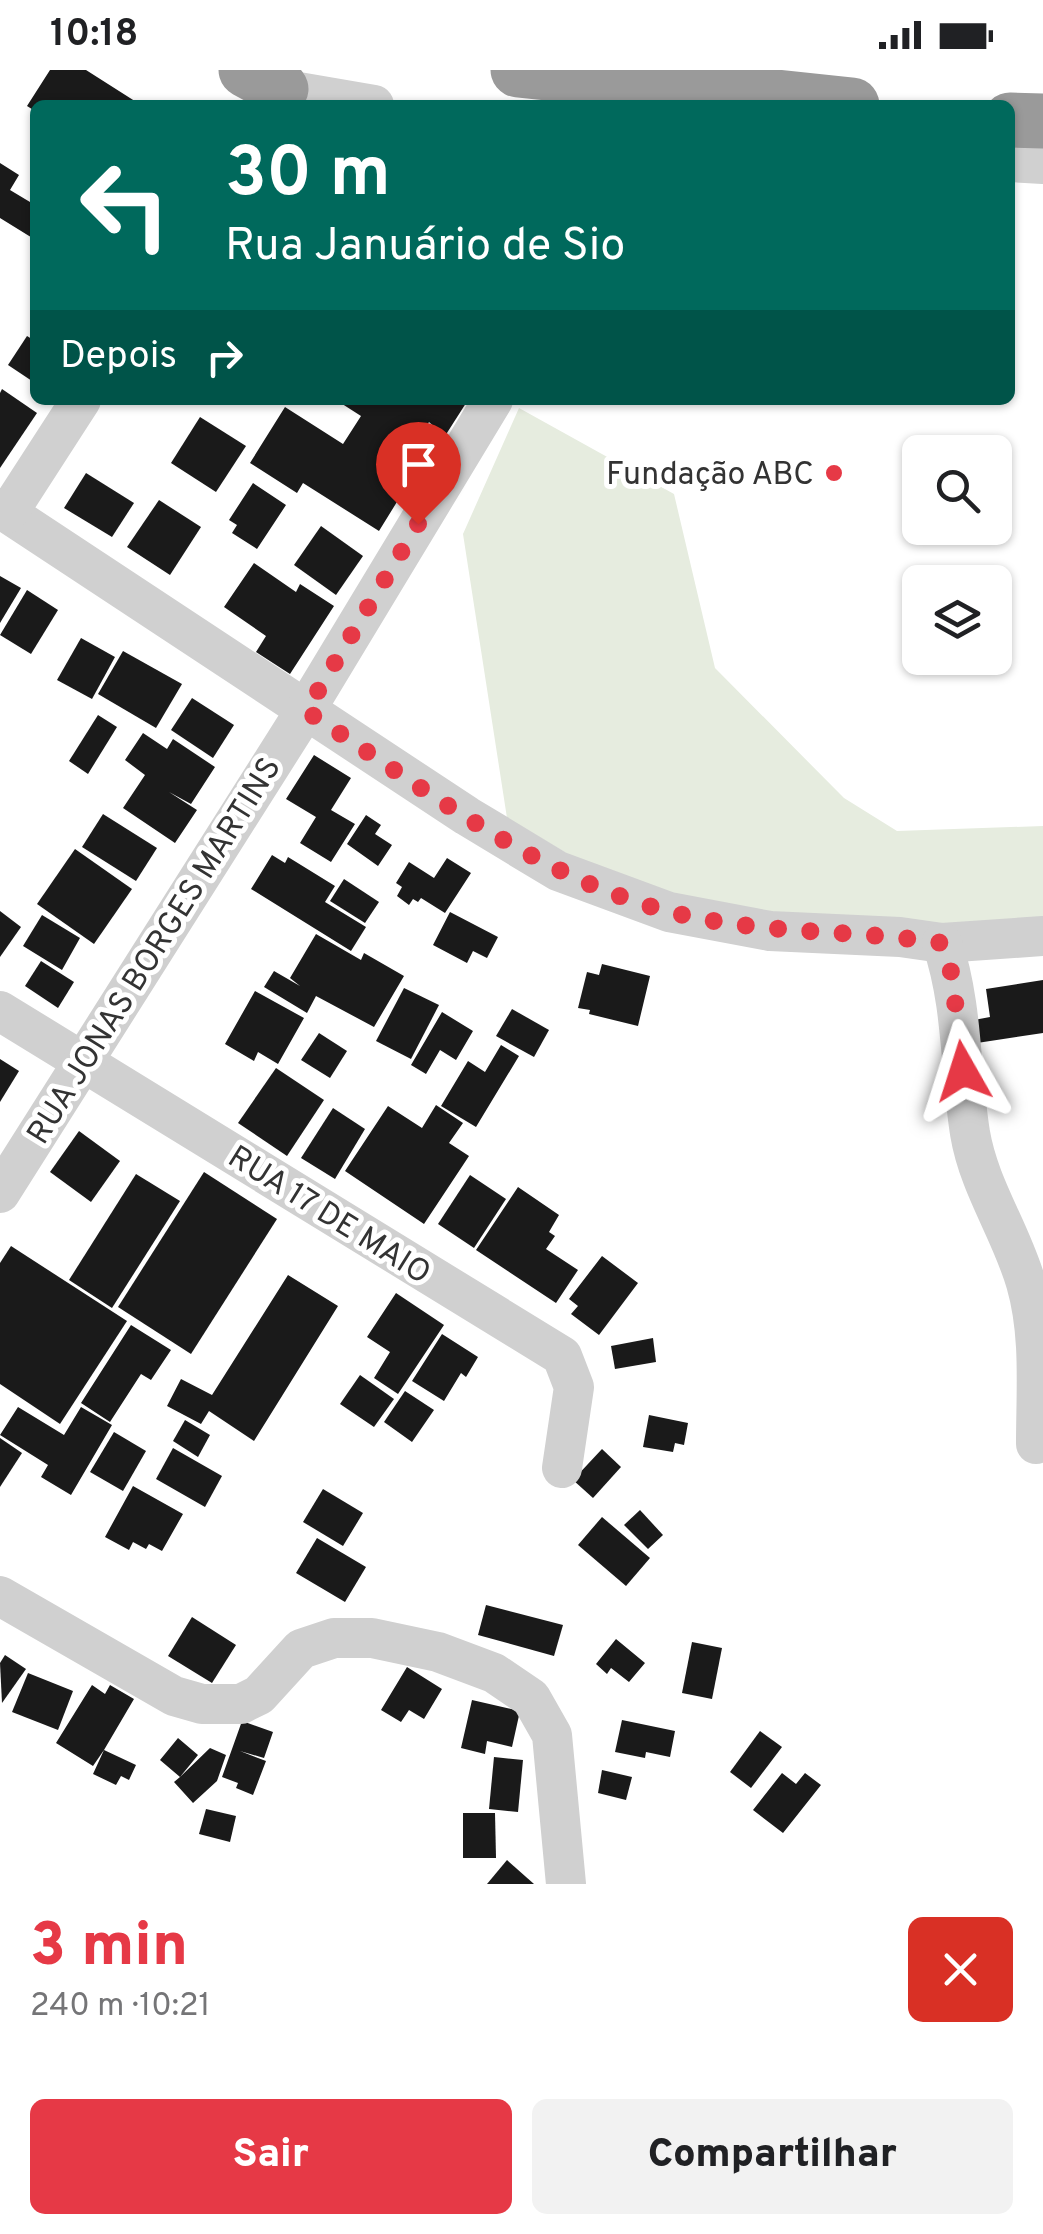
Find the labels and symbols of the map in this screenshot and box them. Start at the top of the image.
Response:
pin [376,422,461,525]
place label: Fundação ABC [606,456,814,496]
marker: Fundação ABC [823,462,845,484]
street label: RUA JONAS BORGES MARTINS [20,751,291,1153]
position arrow [911,1019,1015,1123]
street label: RUA 17 DE MAIO [220,1138,437,1295]

